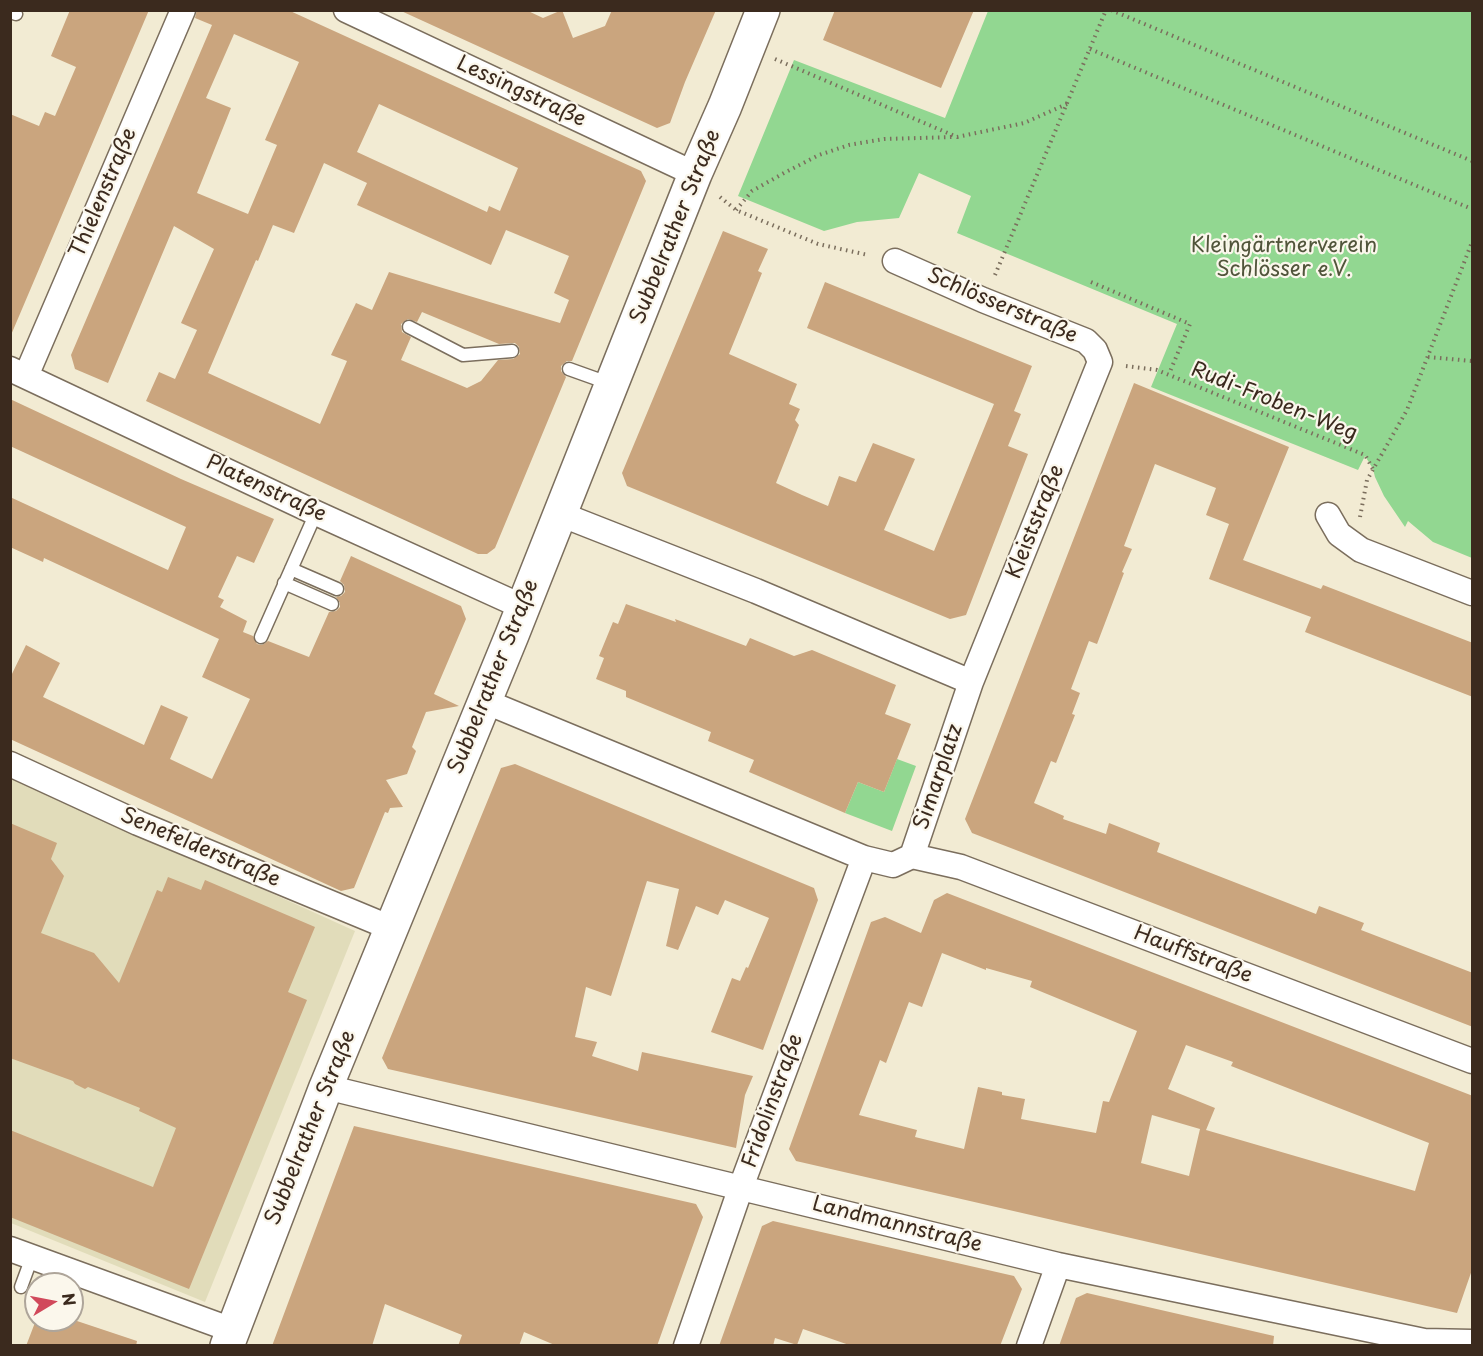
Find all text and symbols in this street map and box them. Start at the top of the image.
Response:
street label: Lessingstraße [452,51,590,133]
street label: Thielenstraße [65,124,143,262]
street label: Subbelrather Straße [625,126,727,328]
park label: Kleingärtnerverein Schlösser e.V. [1191,233,1377,283]
street label: Schlösserstraße [923,263,1081,349]
street label: Rudi-Froben-Weg [1187,357,1361,447]
street label: Platenstraße [202,450,330,528]
street label: Kleiststraße [1002,461,1070,583]
street label: Subbelrather Straße [443,576,545,778]
street label: Simarplatz [909,721,969,833]
street label: Senefelderstraße [116,803,284,893]
street label: Hauffstraße [1130,921,1256,989]
street label: Subbelrather Straße [260,1027,362,1229]
street label: Fridolinstraße [737,1031,809,1171]
street label: Landmannstraße [810,1192,984,1258]
north arrow [24,1272,84,1332]
text: N [57,1291,83,1308]

